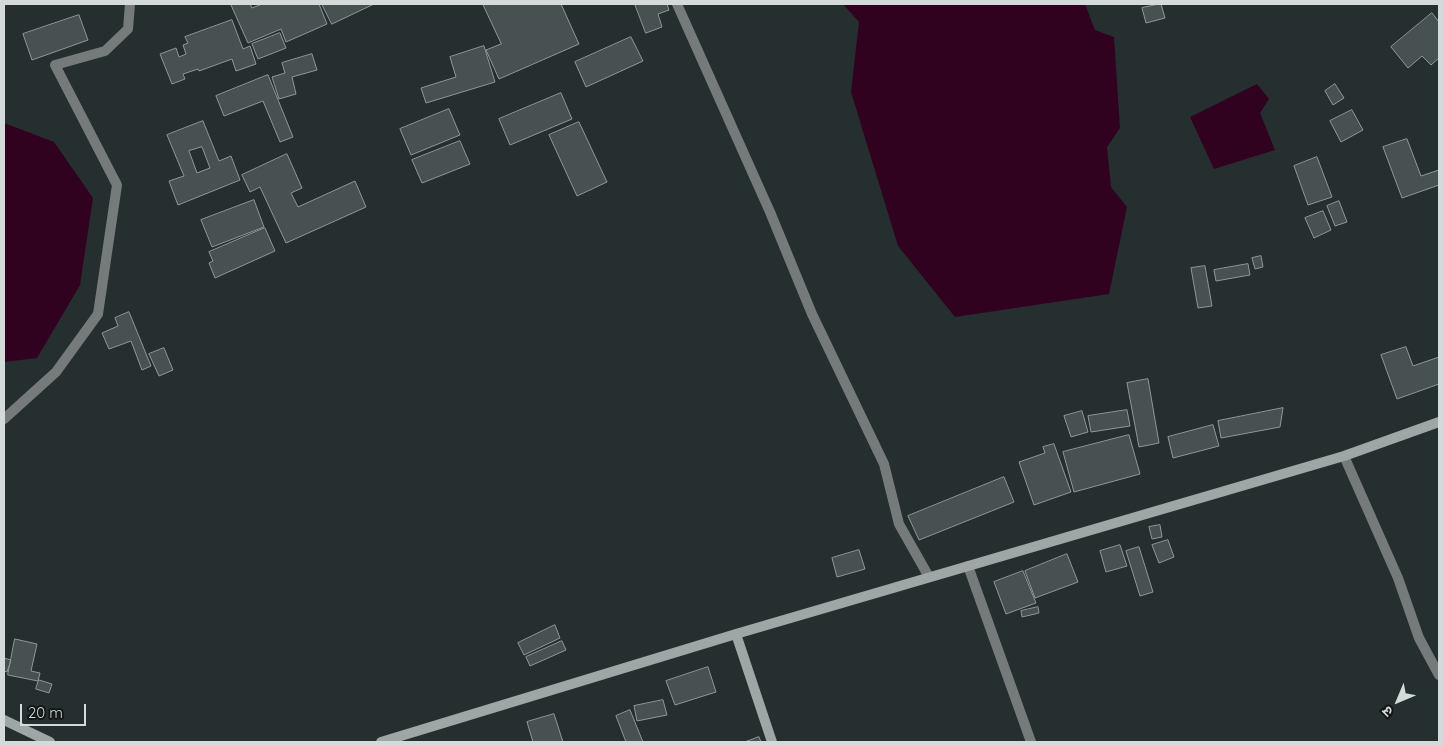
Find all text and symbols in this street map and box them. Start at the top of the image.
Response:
north arrow [1373,676,1423,726]
scale bar [22,694,89,726]
text: उ [1378,702,1397,721]
text: 20 m [28,703,63,722]

